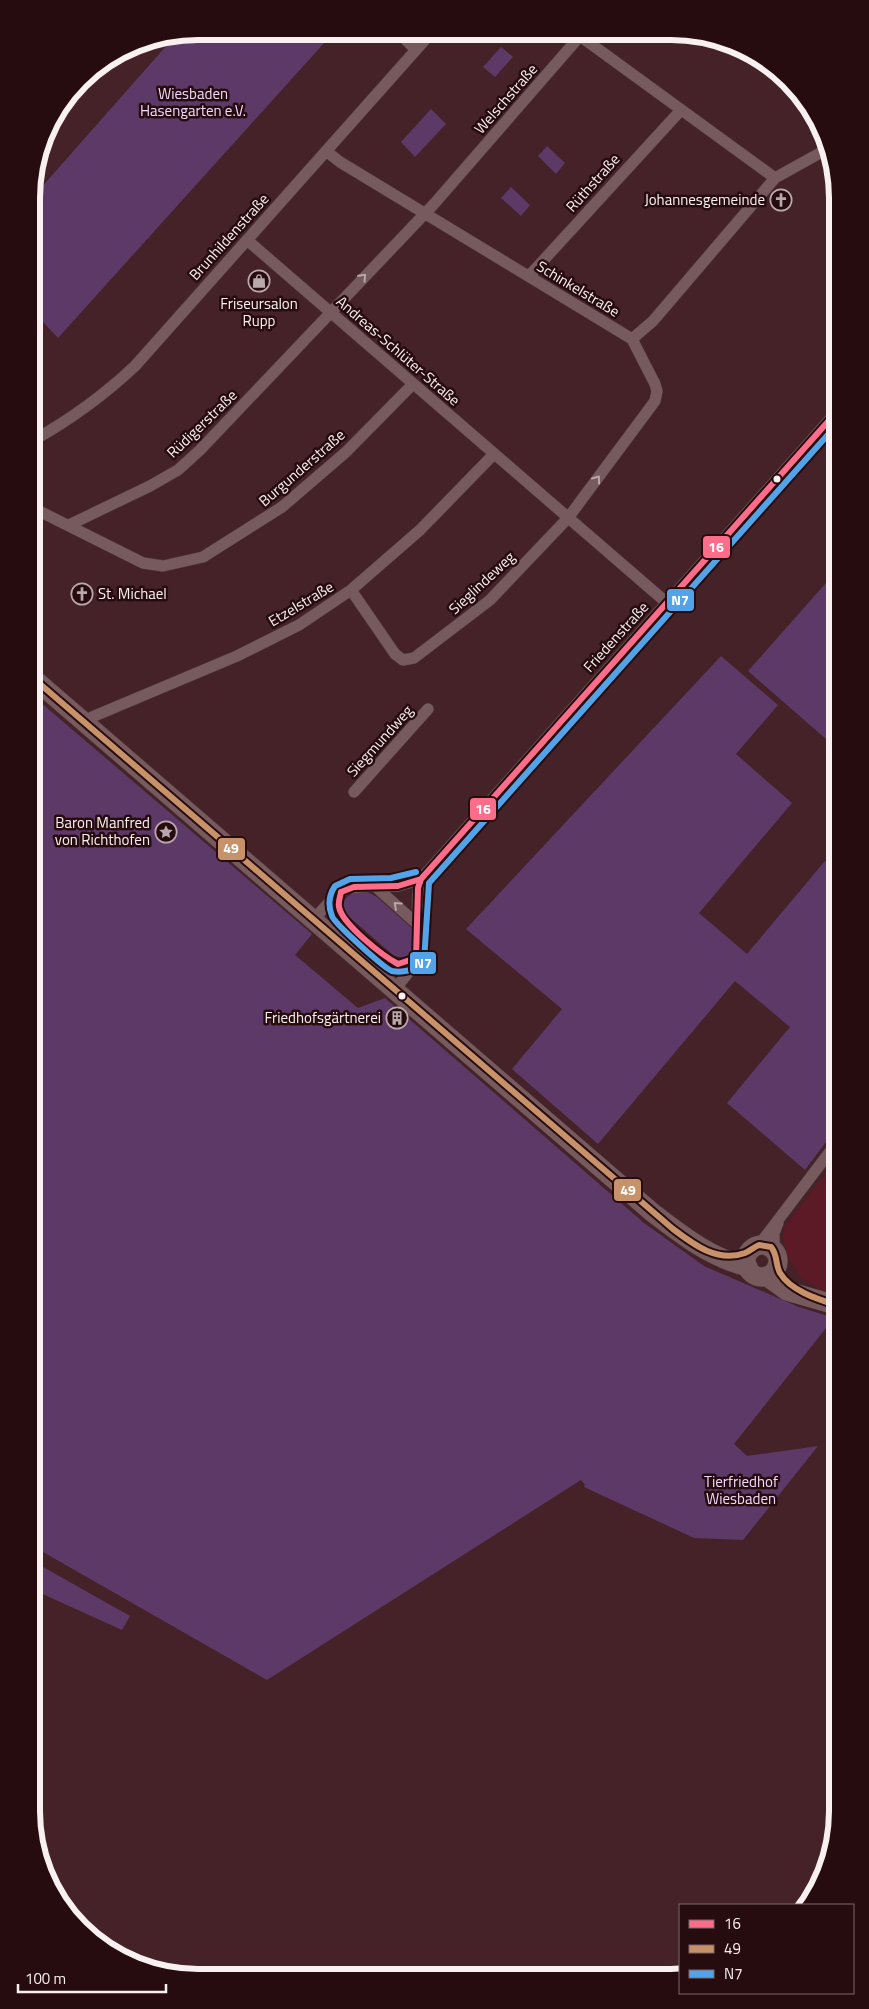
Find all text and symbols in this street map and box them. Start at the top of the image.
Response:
street label: Welschstraße [468,58,543,139]
park label: Wiesbaden Hasengarten e.V. [140,82,246,122]
street label: Rüthstraße [560,148,625,217]
street label: Brunhildenstraße [183,188,274,285]
place label: Johannesgemeinde [644,188,765,211]
church icon: Johannesgemeinde [769,188,793,212]
street label: Schinkelstraße [532,255,624,322]
shop icon: Friseursalon Rupp [247,269,271,293]
one-way arrow [357,273,366,282]
street label: Andreas-Schlüter-Straße [331,290,465,411]
place label: Friseursalon Rupp [220,292,298,332]
street label: Rüdigerstraße [161,384,242,463]
street label: Burgunderstraße [253,424,350,512]
unlabelled marker [772,474,782,484]
one-way arrow [592,476,600,485]
line badge: 16 [702,535,731,559]
text: 16 [708,536,724,557]
street label: Sieglindeweg [443,546,520,620]
street label: Etzelstraße [264,575,338,632]
church icon: St. Michael [70,582,94,606]
place label: St. Michael [98,582,167,605]
line badge: N7 [666,588,695,612]
text: N7 [671,589,689,610]
street label: Friedenstraße [578,596,654,677]
street label: Siegmundweg [341,699,418,782]
line badge: 16 [469,797,497,821]
text: 16 [475,798,491,819]
place label: Baron Manfred von Richthofen [55,811,150,851]
place icon: Baron Manfred von Richthofen [154,820,178,844]
line badge: 49 [217,837,246,861]
text: 49 [223,837,239,858]
one-way arrow [394,902,403,911]
line badge: N7 [409,951,437,975]
text: N7 [414,952,432,973]
unlabelled marker [397,991,407,1001]
place label: Friedhofsgärtnerei [264,1006,381,1029]
building icon: Friedhofsgärtnerei [385,1006,409,1030]
line badge: 49 [613,1178,642,1202]
text: 49 [620,1179,636,1200]
park label: Tierfriedhof Wiesbaden [704,1470,778,1510]
legend [679,1904,854,1994]
text: 16 [724,1912,741,1935]
text: 49 [724,1937,741,1960]
scale bar [18,1962,165,1994]
text: N7 [724,1962,743,1985]
text: 100 m [25,1967,66,1990]

